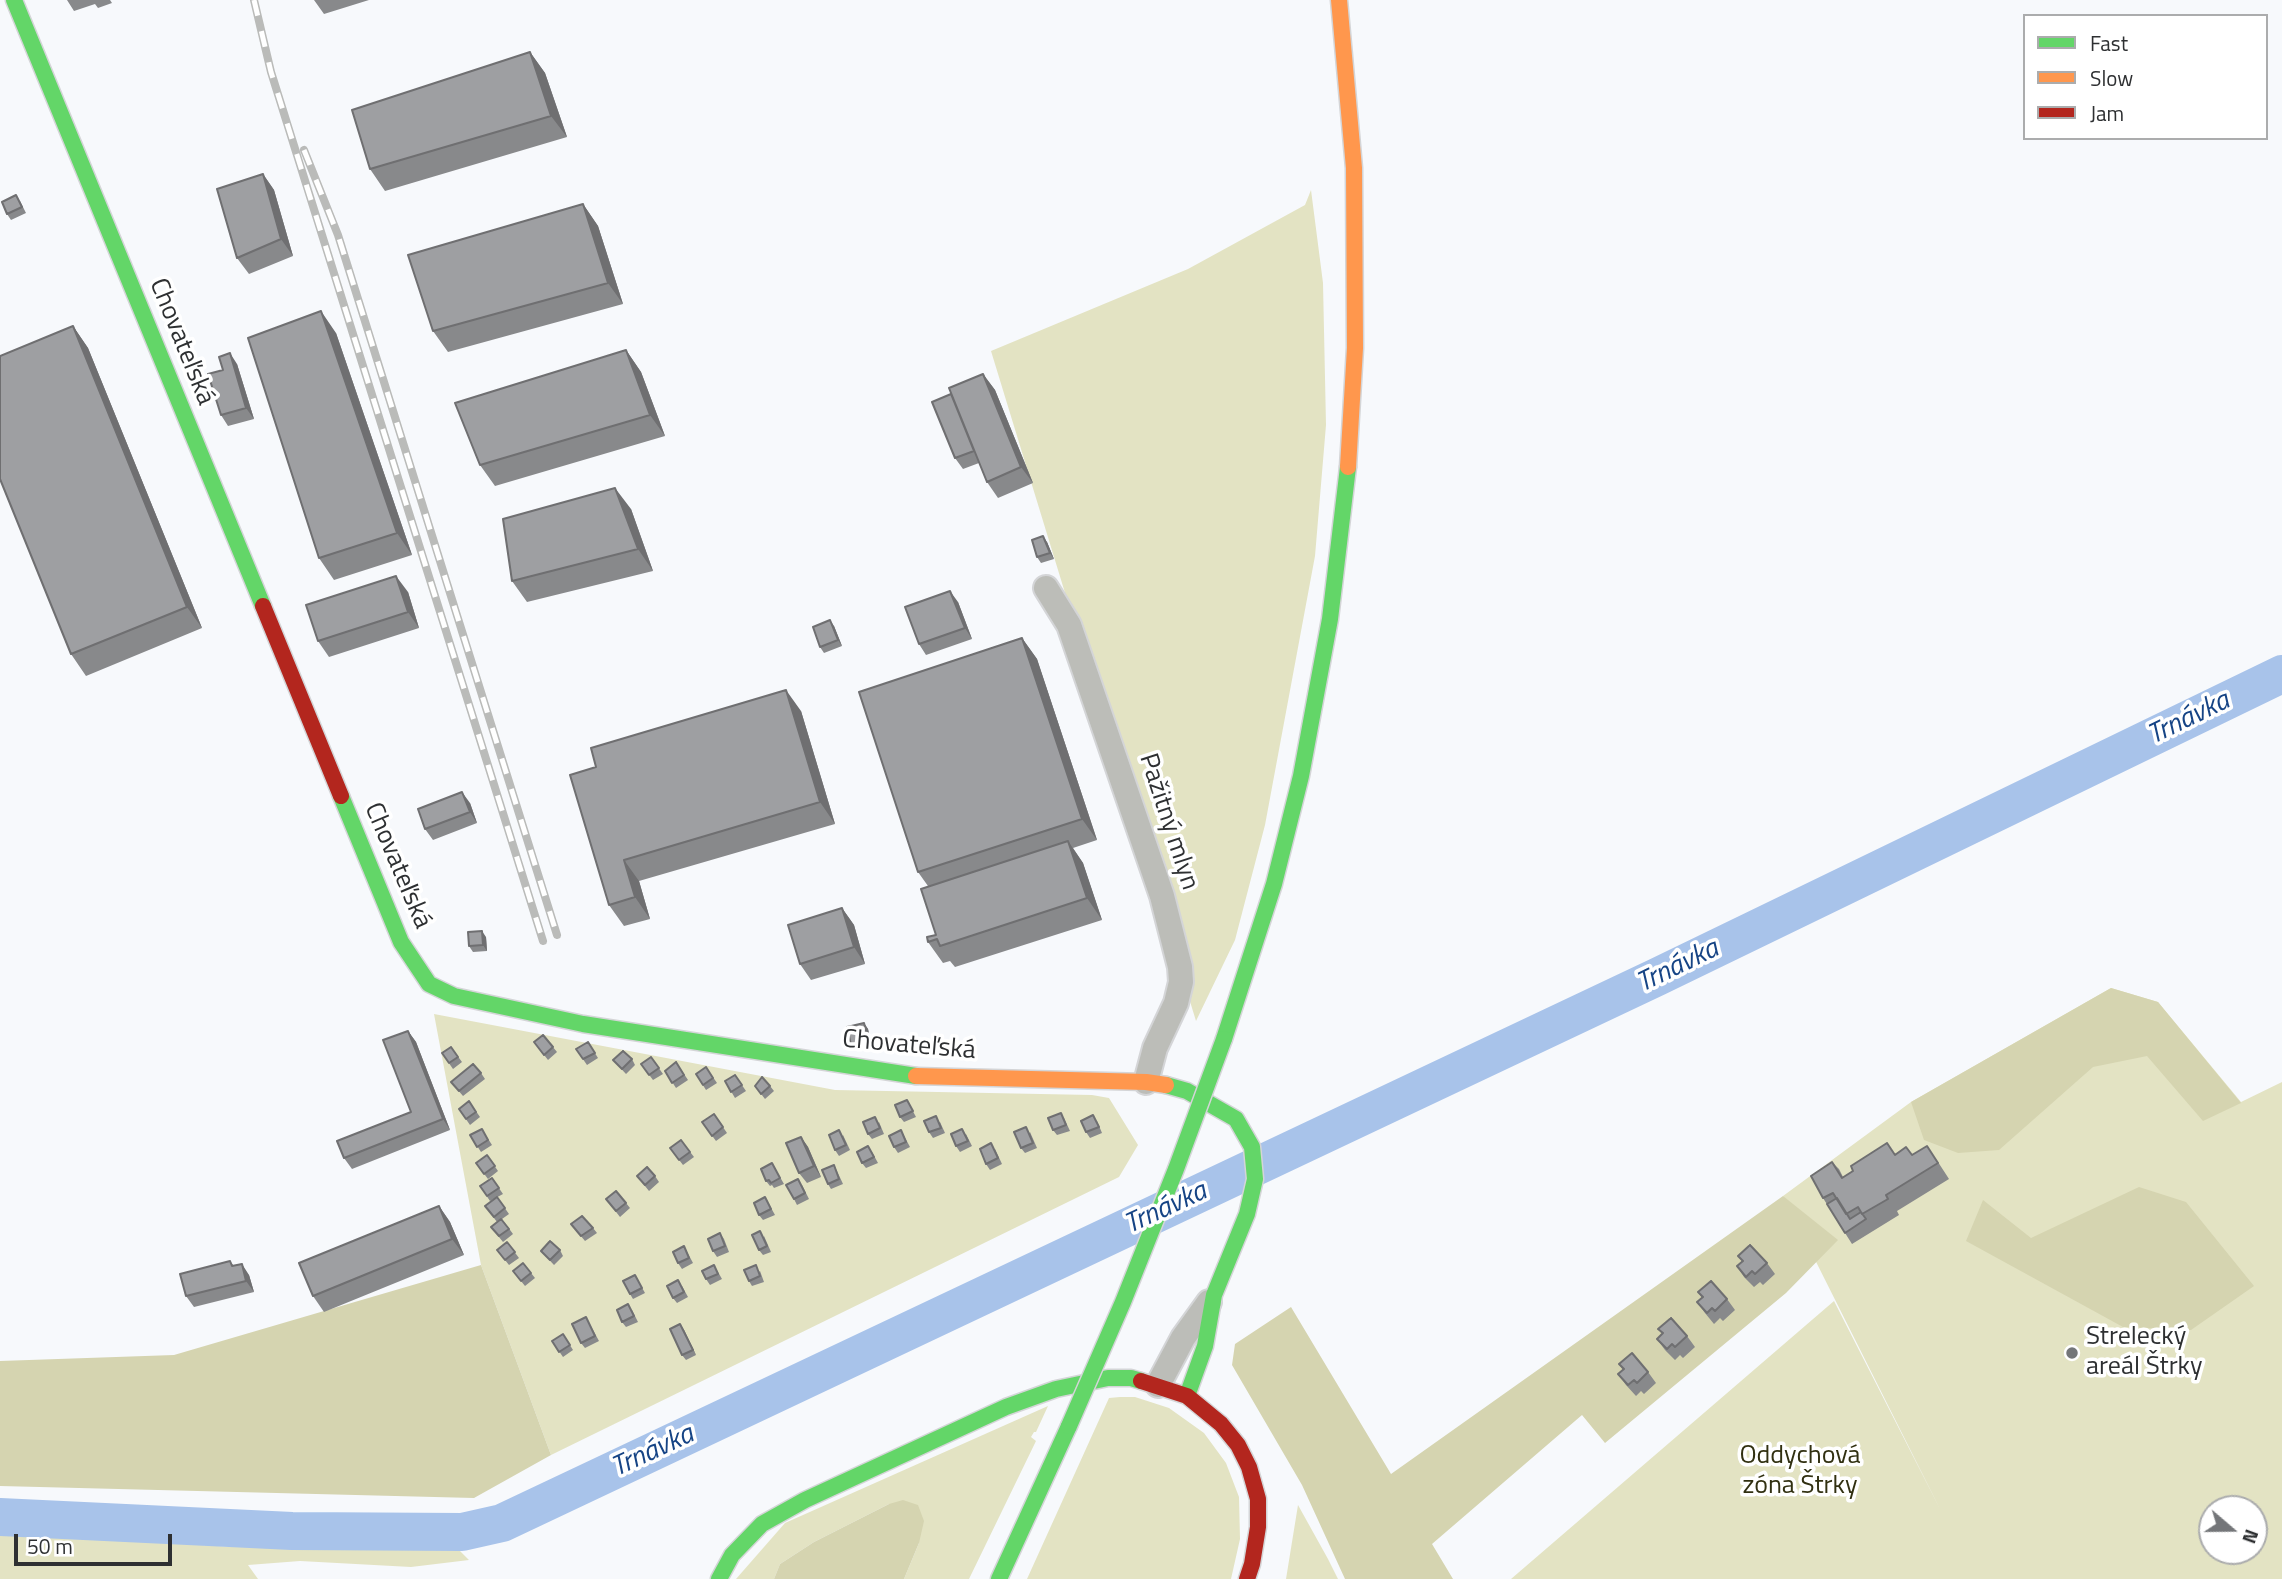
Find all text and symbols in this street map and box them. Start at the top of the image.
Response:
legend [2023,14,2268,140]
text: Fast [2090,27,2128,59]
text: Slow [2090,62,2133,94]
text: Jam [2090,97,2124,129]
street label: Chovateľská [141,274,221,410]
water label: Trnávka [2143,685,2235,753]
street label: Pažitný mlyn [1131,750,1205,894]
street label: Chovateľská [357,798,437,934]
water label: Trnávka [1632,933,1724,1001]
street label: Chovateľská [841,1025,977,1067]
water label: Trnávka [1120,1175,1212,1243]
place label: Strelecký areál Štrky [2086,1322,2203,1384]
marker: Strelecký areál Štrky [2064,1345,2080,1361]
water label: Trnávka [607,1418,699,1486]
park label: Oddychová zóna Štrky [1739,1441,1861,1502]
north arrow [2198,1495,2268,1565]
scale bar [18,1520,175,1564]
text: N [2235,1526,2267,1548]
text: 50 m [27,1530,73,1562]

